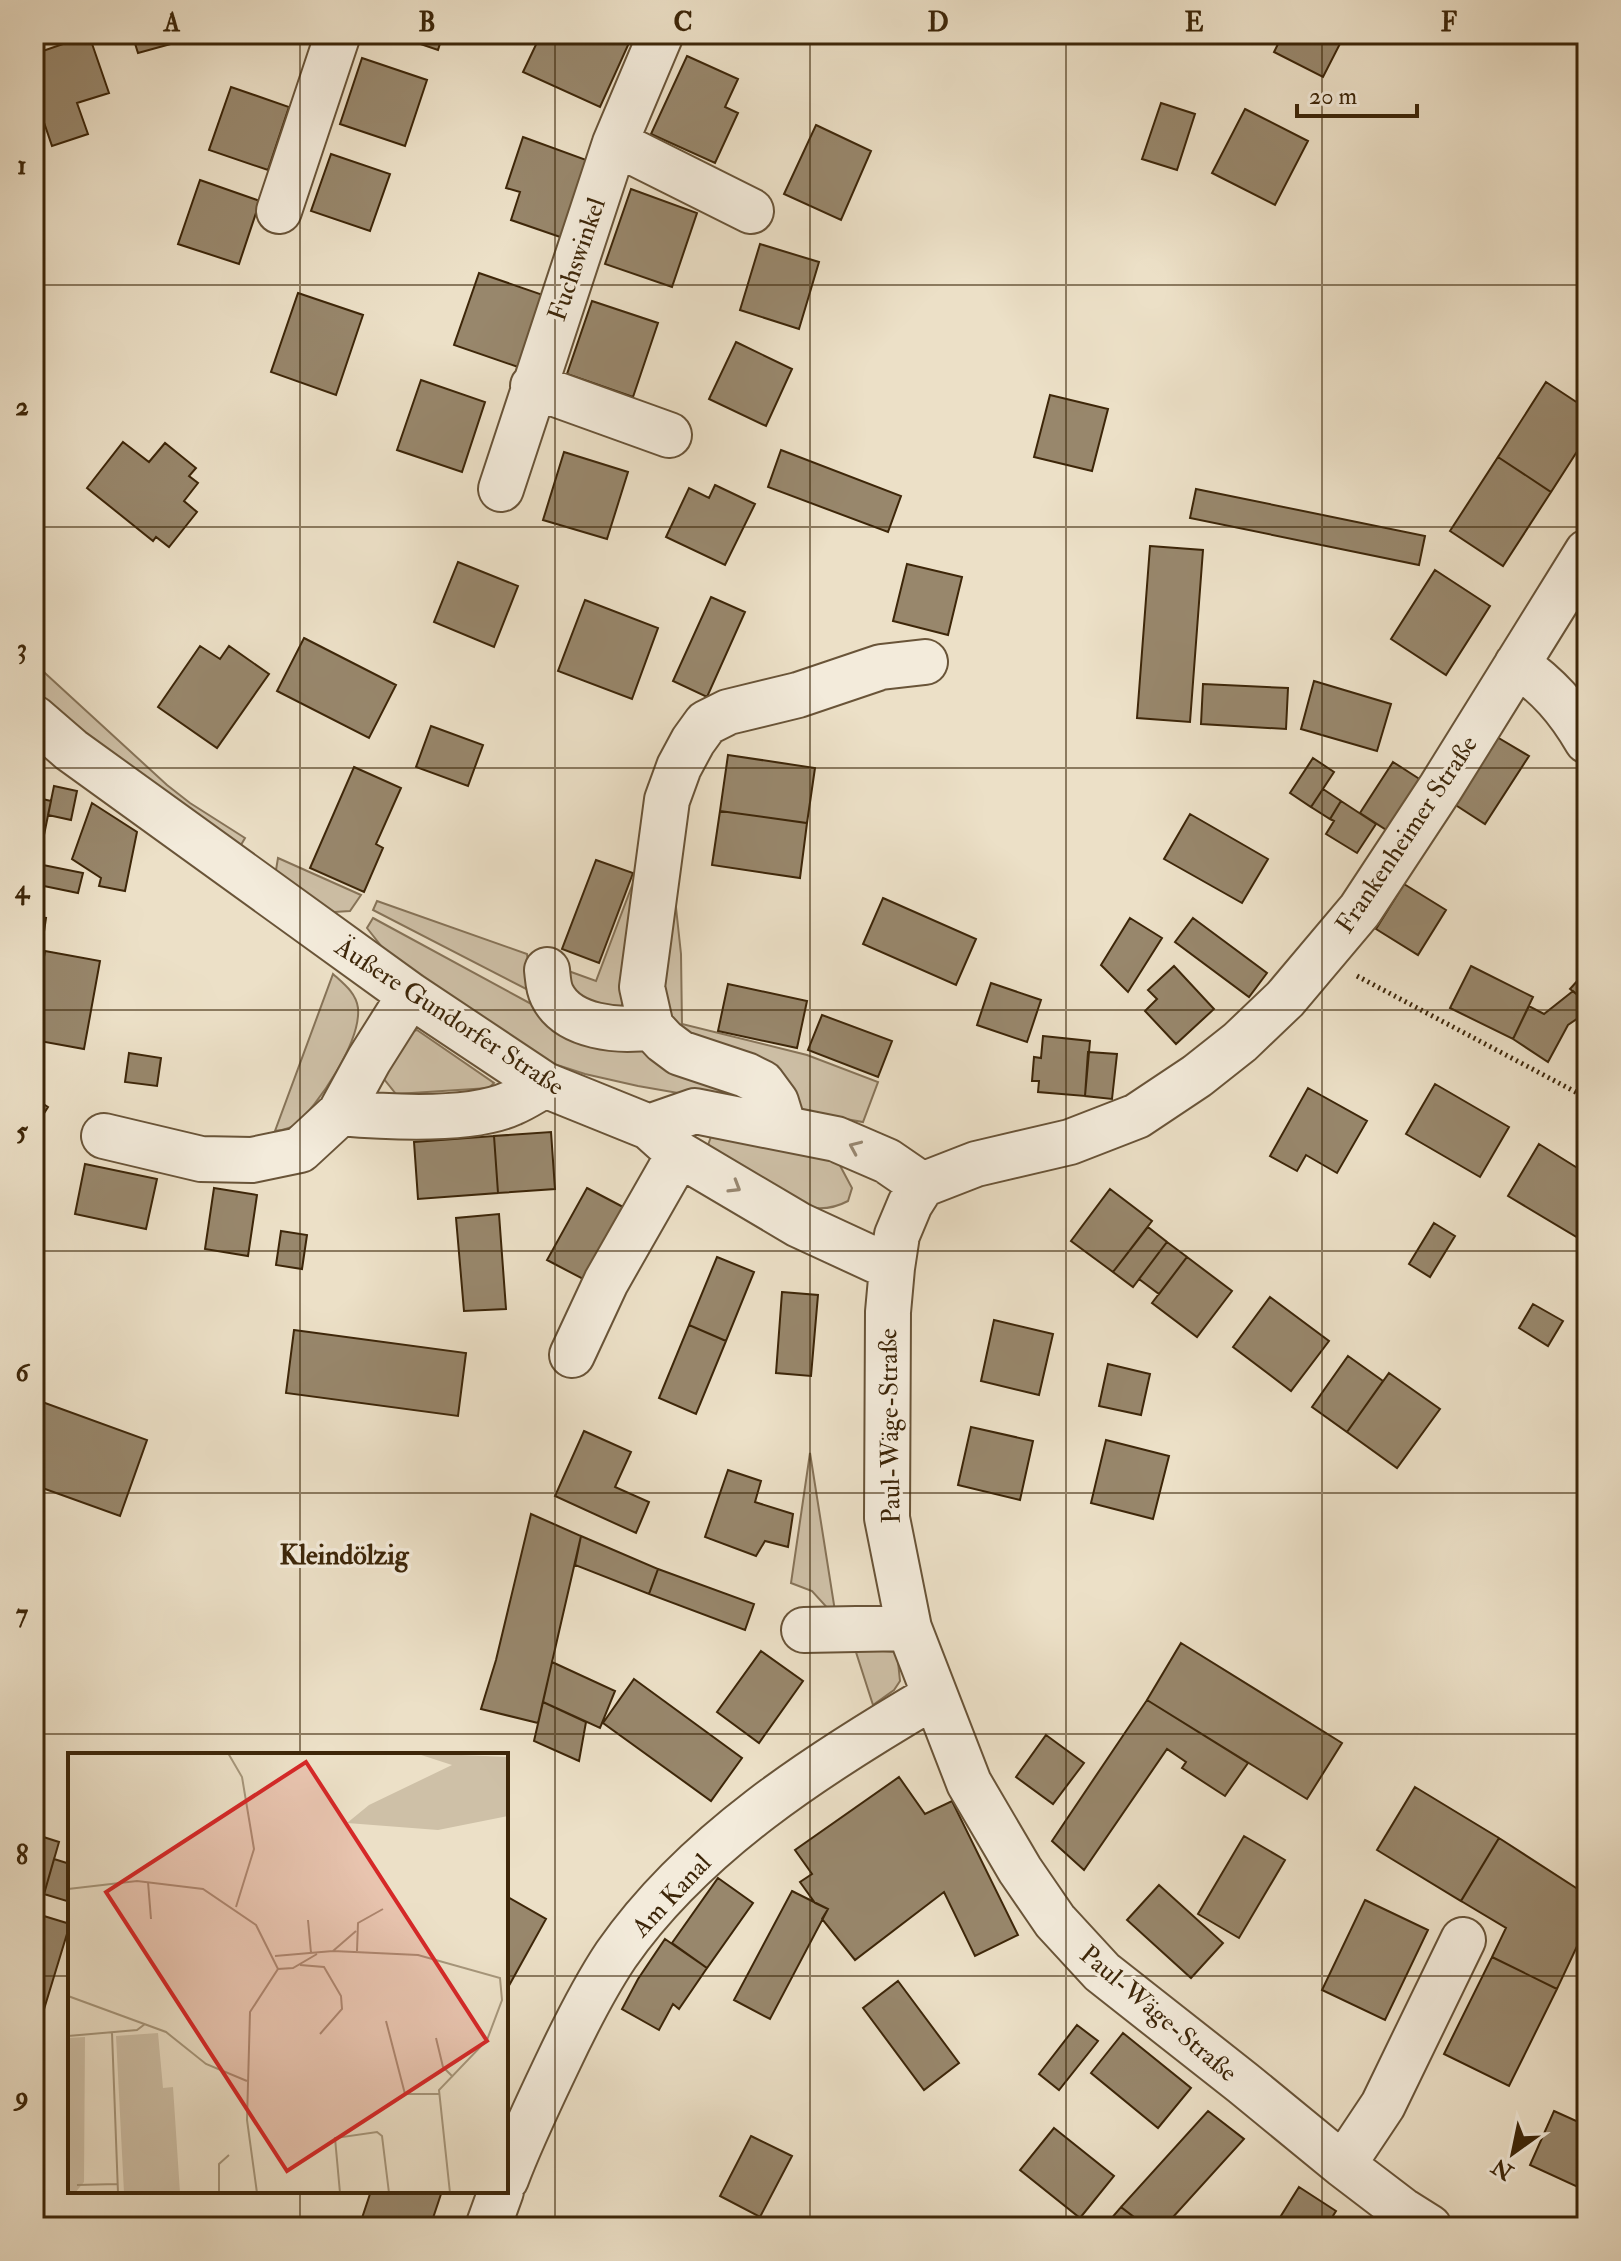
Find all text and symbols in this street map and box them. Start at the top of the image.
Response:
text: A [163,7,181,39]
text: B [418,7,436,39]
text: C [673,7,693,39]
text: D [927,7,949,39]
text: E [1185,7,1204,39]
text: F [1441,7,1458,39]
scale bar [1297,68,1417,118]
text: 20 m [1309,81,1358,112]
text: 1 [17,150,27,182]
street label: Fuchswinkel [541,193,613,325]
text: 2 [15,391,29,423]
text: 3 [17,633,27,665]
street label: Frankenheimer Straße [1329,730,1485,939]
text: 4 [14,874,31,906]
street label: Äußere Gundorfer Straße [328,929,571,1103]
text: 5 [16,1116,28,1148]
one-way arrow [849,1140,863,1156]
one-way arrow [726,1177,741,1193]
street label: Paul-Wäge-Straße [872,1328,908,1524]
text: 6 [15,1357,30,1389]
district label: Kleindölzig [279,1538,410,1573]
text: 7 [16,1598,28,1630]
inset map [68,1753,508,2193]
text: 8 [16,1840,28,1872]
street label: Am Kanal [625,1847,718,1945]
street label: Paul-Wäge-Straße [1073,1939,1244,2089]
text: 9 [12,2081,29,2113]
north arrow [1473,2113,1553,2193]
text: N [1487,2152,1519,2187]

